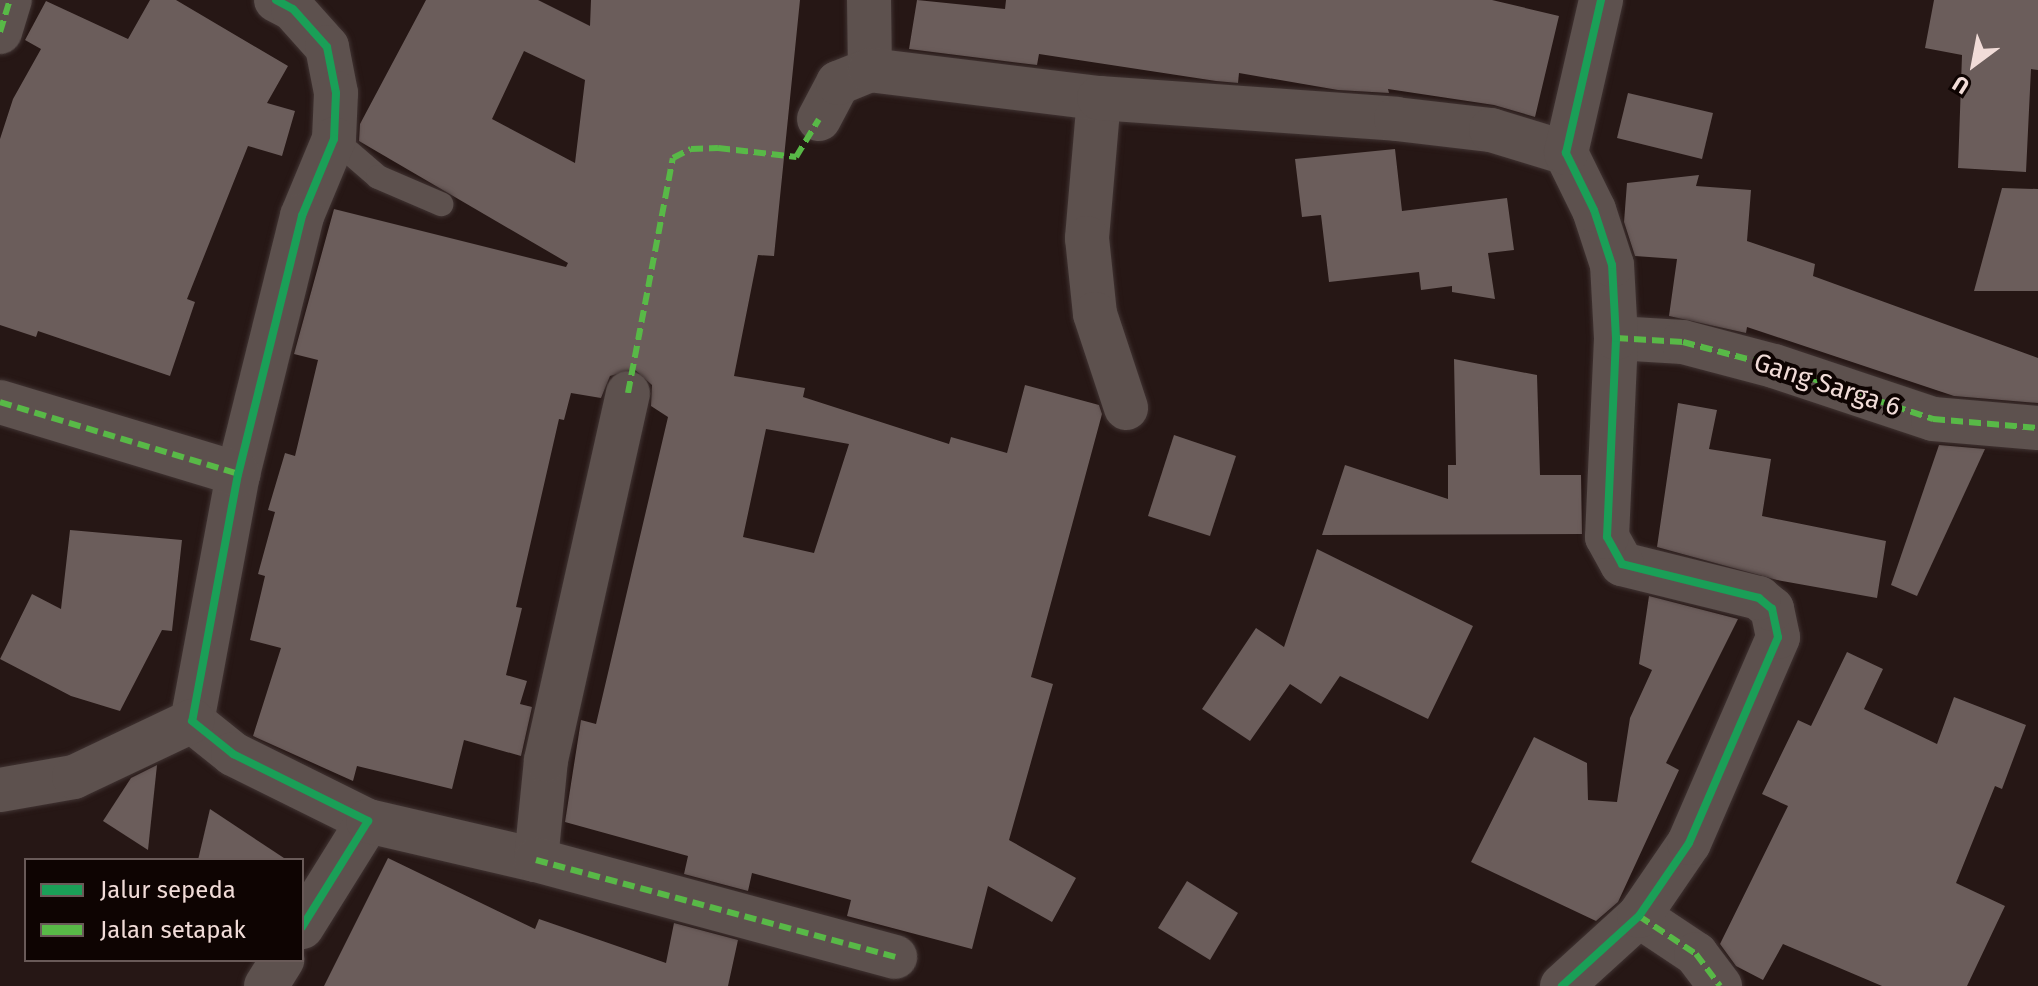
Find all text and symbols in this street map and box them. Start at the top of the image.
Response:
north arrow [1934,24,2014,104]
text: U [1948,70,1974,100]
street label: Gang Sarga 6 [1750,347,1904,423]
legend [24,858,304,962]
text: Jalur sepeda [100,876,236,904]
text: Jalan setapak [100,916,246,944]

